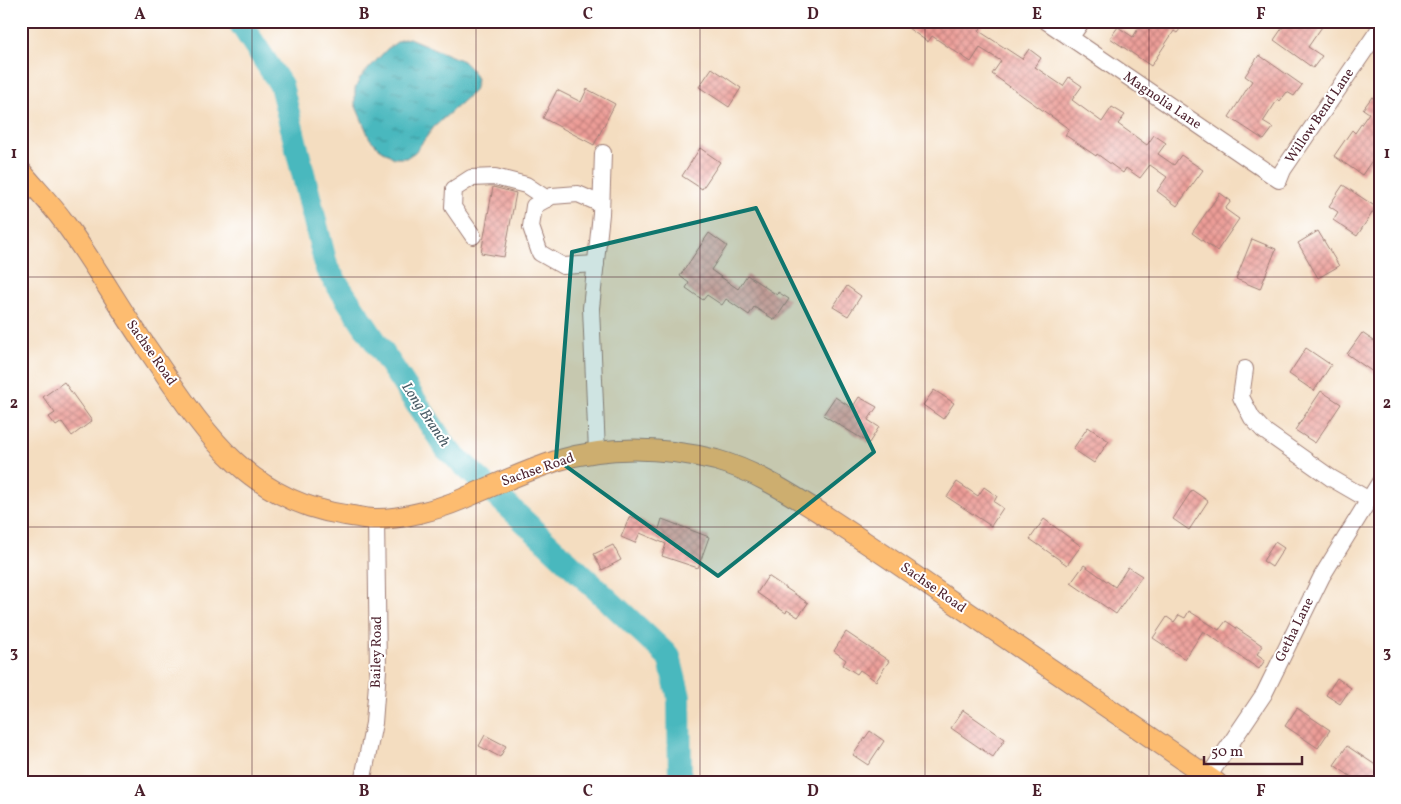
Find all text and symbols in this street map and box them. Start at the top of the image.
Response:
text: A [134,4,146,26]
text: B [359,4,370,26]
text: C [583,4,593,26]
text: D [807,4,819,26]
text: E [1032,4,1042,26]
text: F [1256,4,1266,26]
street label: Willow Bend Lane [1281,64,1359,167]
street label: Magnolia Lane [1119,68,1205,134]
text: 1 [11,143,17,165]
text: 1 [1384,143,1390,165]
street label: Sachse Road [121,316,181,390]
water label: Long Branch [396,378,454,452]
text: 2 [10,393,18,415]
text: 2 [1383,393,1391,415]
street label: Sachse Road [499,449,577,491]
street label: Sachse Road [896,558,970,618]
street label: Getha Lane [1271,594,1319,665]
street label: Bailey Road [367,616,387,688]
text: 3 [10,642,18,664]
text: 3 [1383,642,1391,664]
scale bar [1204,734,1301,766]
text: 50 m [1211,742,1243,763]
text: A [134,781,146,803]
text: B [359,781,370,803]
text: C [583,781,593,803]
text: D [807,781,819,803]
text: E [1032,781,1042,803]
text: F [1256,781,1266,803]

